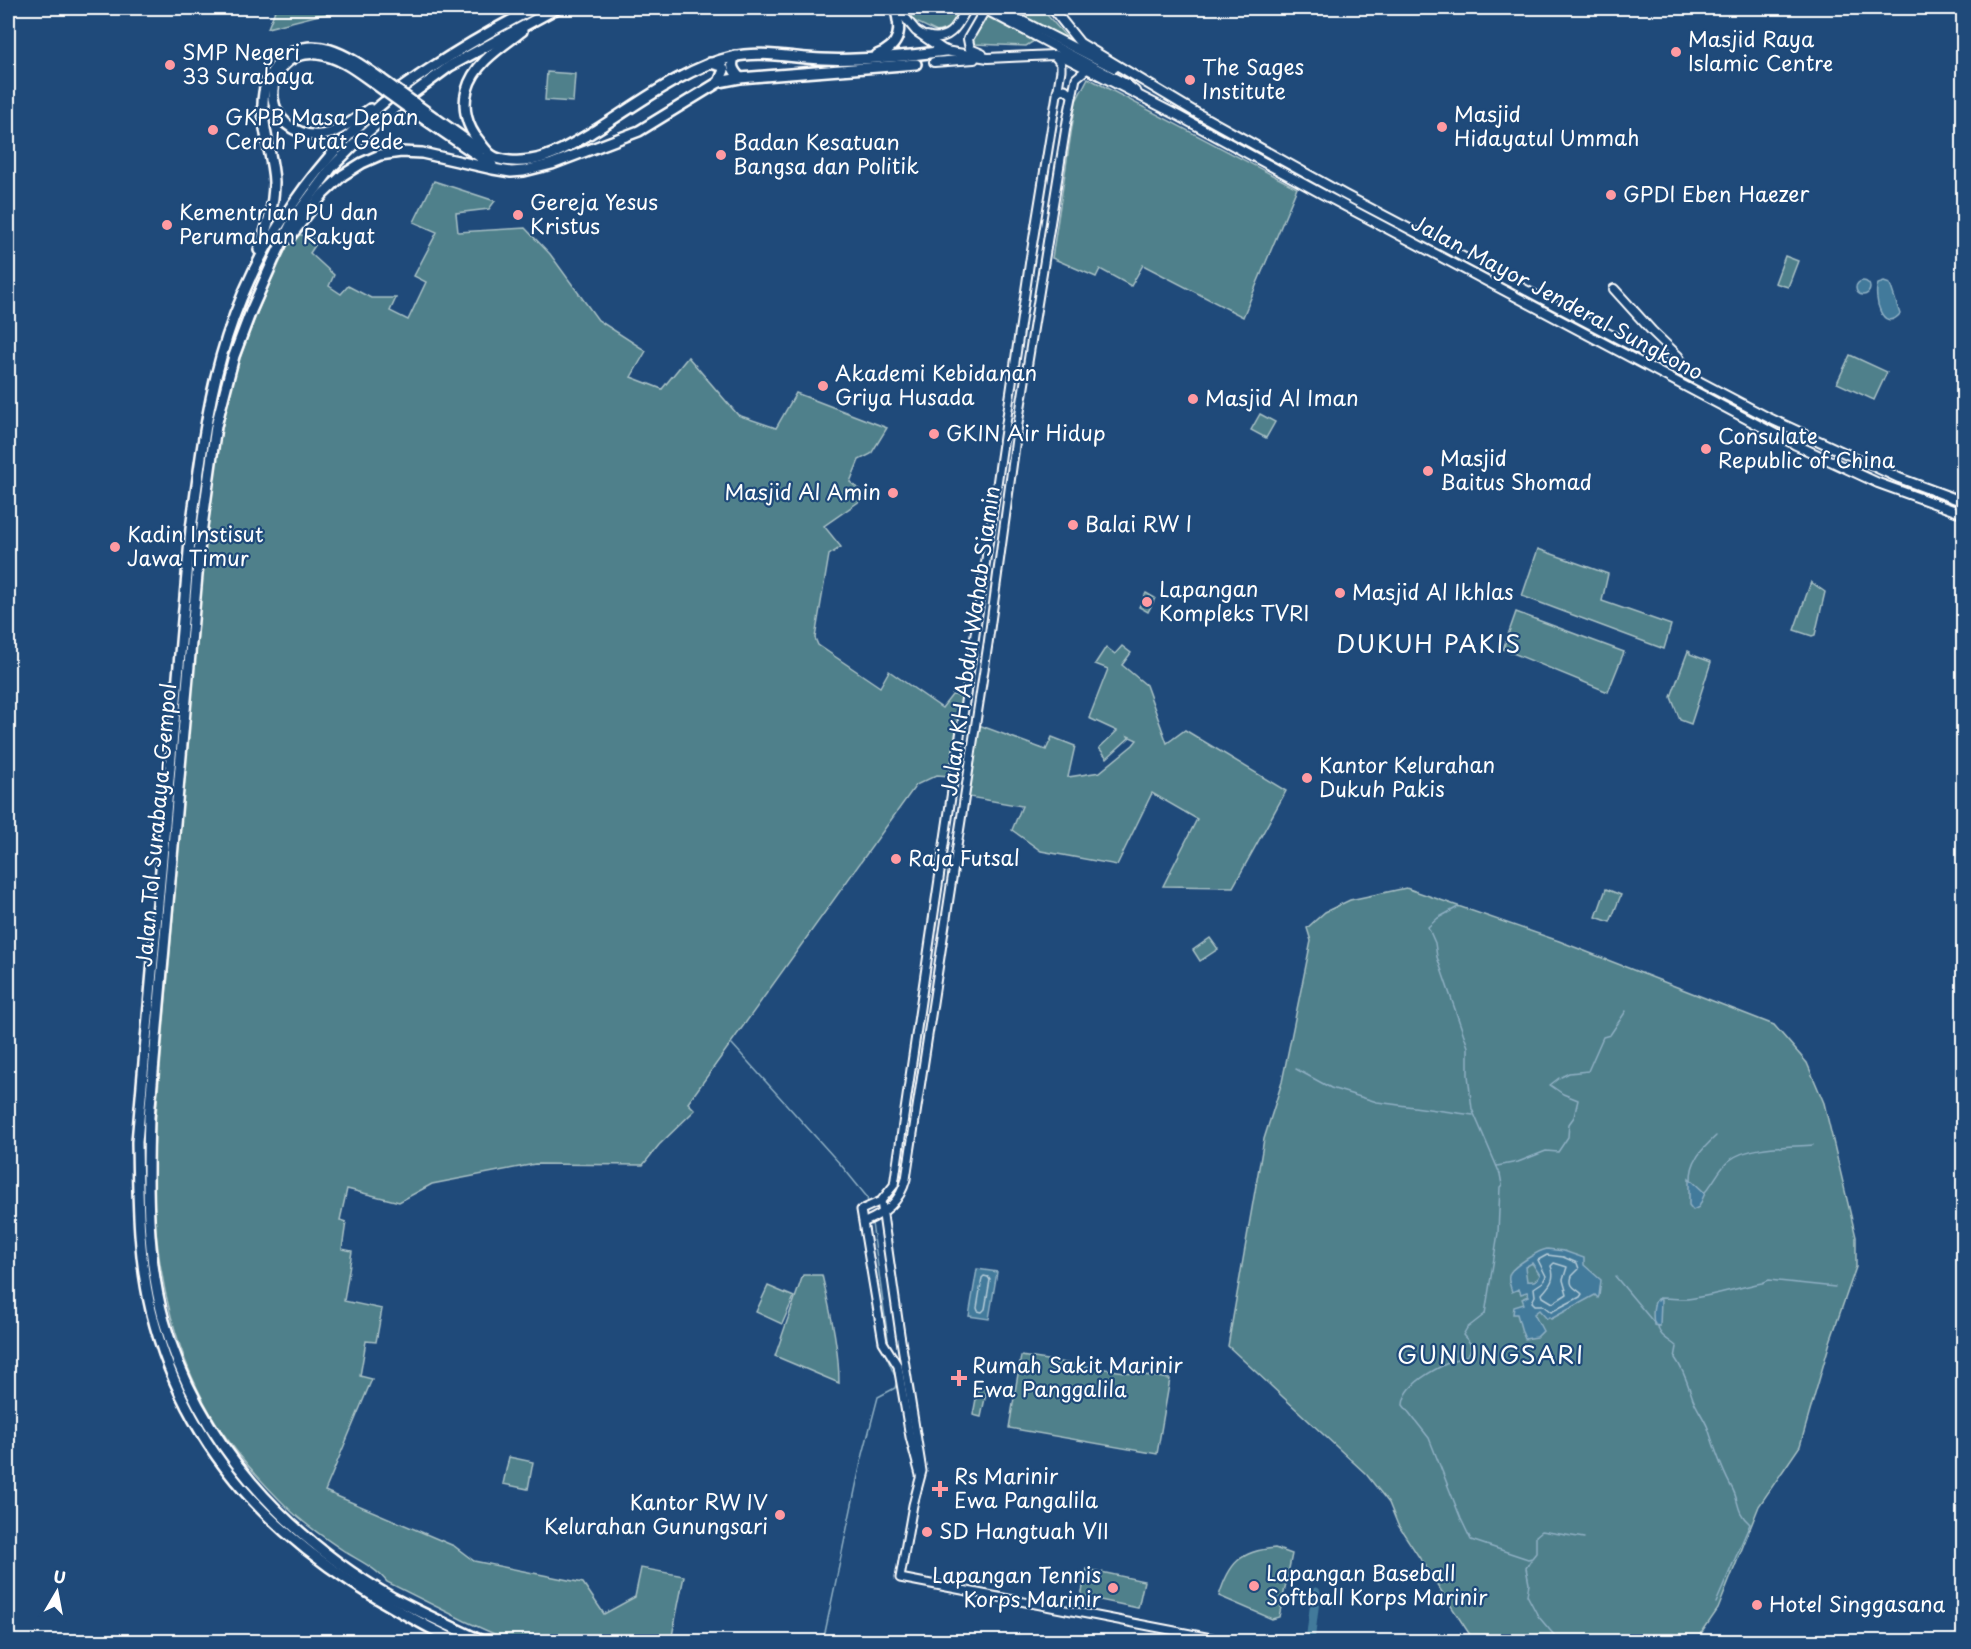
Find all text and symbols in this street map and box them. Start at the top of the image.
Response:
place label: Masjid Raya Islamic Centre [1688,22,1833,78]
place label: SMP Negeri 33 Surabaya [182,35,314,91]
marker: Masjid Raya Islamic Centre [1669,45,1683,59]
place label: The Sages Institute [1202,50,1304,106]
marker: SMP Negeri 33 Surabaya [163,58,177,72]
marker: The Sages Institute [1183,73,1197,87]
place label: Masjid Hidayatul Ummah [1454,97,1640,153]
place label: GKPB Masa Depan Cerah Putat Gede [225,100,418,156]
marker: Masjid Hidayatul Ummah [1435,120,1449,134]
marker: GKPB Masa Depan Cerah Putat Gede [206,123,220,137]
place label: Badan Kesatuan Bangsa dan Politik [733,125,919,181]
marker: Badan Kesatuan Bangsa dan Politik [714,148,728,162]
place label: GPDI Eben Haezer [1623,177,1810,209]
place label: Gereja Yesus Kristus [530,185,658,241]
marker: GPDI Eben Haezer [1604,188,1618,202]
place label: Kementrian PU dan Perumahan Rakyat [179,195,378,251]
street label: Jalan Mayor Jenderal Sungkono [1406,205,1710,387]
marker: Gereja Yesus Kristus [511,208,525,222]
marker: Kementrian PU dan Perumahan Rakyat [160,218,174,232]
place label: Akademi Kebidanan Griya Husada [835,356,1037,412]
marker: Akademi Kebidanan Griya Husada [816,379,830,393]
place label: Masjid Al Iman [1205,381,1359,413]
marker: Masjid Al Iman [1186,392,1200,406]
place label: GKIN Air Hidup [946,416,1106,448]
place label: Consulate Republic of China [1718,419,1896,475]
marker: GKIN Air Hidup [927,427,941,441]
place label: Masjid Baitus Shomad [1440,441,1592,497]
marker: Consulate Republic of China [1699,442,1713,456]
marker: Masjid Baitus Shomad [1421,464,1435,478]
place label: Masjid Al Amin [725,475,881,507]
street label: Jalan KH Abdul Wahab Siamin [931,484,1007,798]
marker: Masjid Al Amin [886,486,900,500]
place label: Balai RW I [1085,507,1192,539]
place label: Kadin Instisut Jawa Timur [127,517,264,573]
marker: Balai RW I [1066,518,1080,532]
marker: Kadin Instisut Jawa Timur [108,540,122,554]
place label: Lapangan Kompleks TVRI [1159,572,1309,628]
place label: Masjid Al Ikhlas [1352,575,1514,607]
marker: Masjid Al Ikhlas [1333,586,1347,600]
marker: Lapangan Kompleks TVRI [1140,595,1154,609]
district label: DUKUH PAKIS [1336,625,1522,661]
street label: Jalan Tol Surabaya–Gempol [127,682,183,968]
place label: Kantor Kelurahan Dukuh Pakis [1319,748,1495,804]
marker: Kantor Kelurahan Dukuh Pakis [1300,771,1314,785]
place label: Raja Futsal [908,841,1020,873]
marker: Raja Futsal [889,852,903,866]
district label: GUNUNGSARI [1397,1336,1585,1372]
place label: Rumah Sakit Marinir Ewa Panggalila [972,1348,1183,1404]
marker: Rumah Sakit Marinir Ewa Panggalila [950,1369,968,1387]
place label: Rs Marinir Ewa Pangalila [954,1459,1099,1515]
marker: Rs Marinir Ewa Pangalila [931,1480,949,1498]
place label: Kantor RW IV Kelurahan Gunungsari [544,1485,768,1541]
marker: Kantor RW IV Kelurahan Gunungsari [773,1508,787,1522]
place label: SD Hangtuah VII [939,1514,1109,1546]
marker: SD Hangtuah VII [920,1525,934,1539]
place label: Lapangan Baseball Softball Korps Marinir [1266,1556,1488,1612]
place label: Lapangan Tennis Korps Marinir [932,1558,1102,1614]
north arrow [27,1562,87,1622]
text: U [52,1563,68,1589]
marker: Lapangan Baseball Softball Korps Marinir [1247,1579,1261,1593]
marker: Lapangan Tennis Korps Marinir [1106,1581,1120,1595]
place label: Hotel Singgasana [1769,1587,1946,1619]
marker: Hotel Singgasana [1750,1598,1764,1612]

